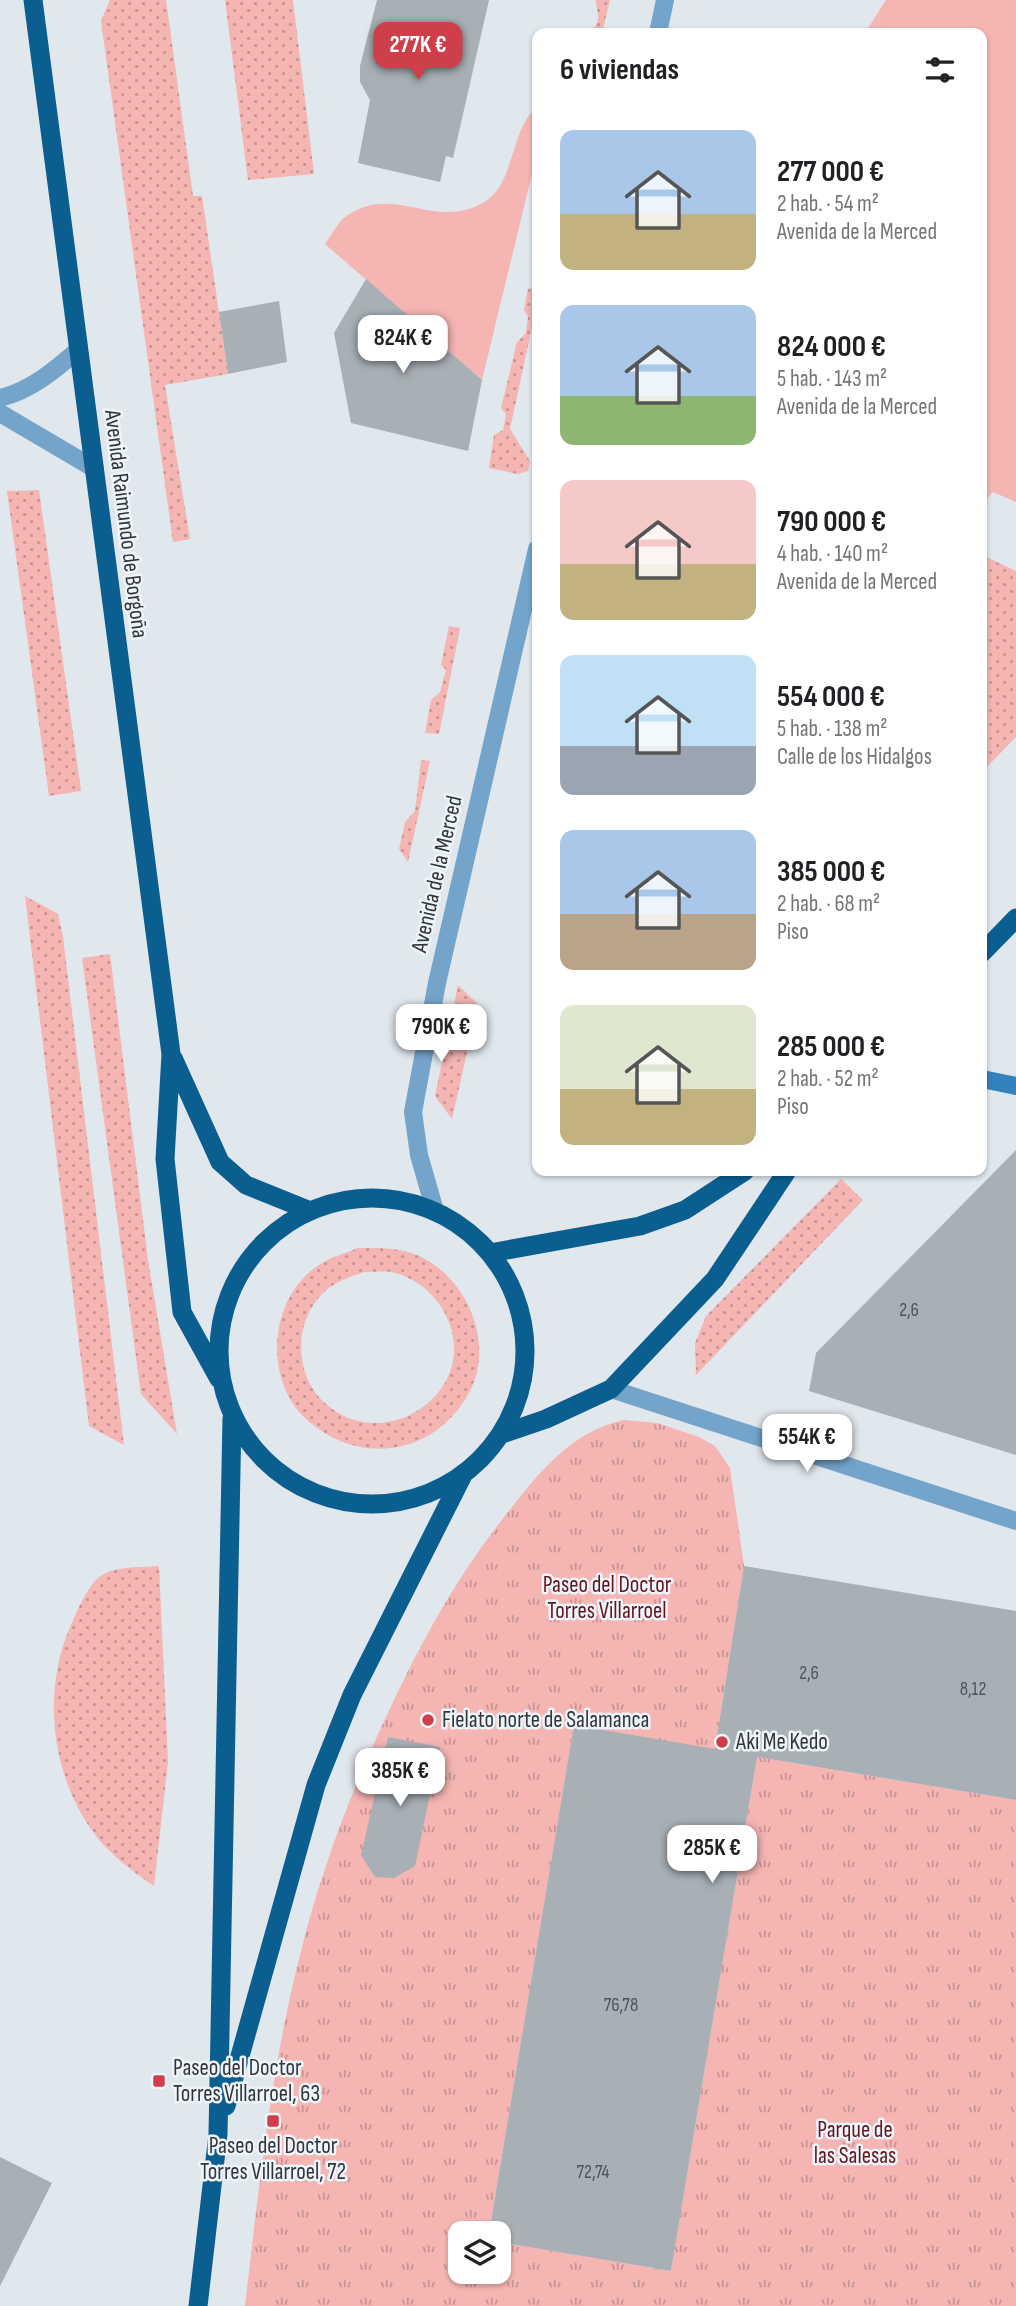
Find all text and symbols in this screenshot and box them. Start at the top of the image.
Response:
pin: 277K € [361,22,475,82]
text: 277K € [389,31,447,59]
icon: filters [921,51,959,89]
text: 6 viviendas [560,52,679,88]
text: 277 000 € [777,154,884,190]
icon: home [616,158,700,242]
text: 2 hab. · 54 m² [777,190,879,218]
text: Avenida de la Merced [777,218,937,246]
pin: 824K € [346,316,460,375]
text: 824K € [374,324,432,352]
text: 824 000 € [777,329,886,365]
icon: home [616,333,700,417]
text: 5 hab. · 143 m² [777,365,887,393]
text: Avenida de la Merced [777,393,937,421]
street label: Avenida Raimundo de Borgoña [98,407,154,640]
text: 790 000 € [777,504,886,540]
icon: home [616,508,700,592]
text: 4 hab. · 140 m² [777,540,888,568]
text: Avenida de la Merced [777,568,937,596]
text: 554 000 € [777,679,885,715]
icon: home [616,683,700,767]
text: 5 hab. · 138 m² [777,715,888,743]
text: Calle de los Hidalgos [777,743,932,771]
street label: Avenida de la Merced [405,793,469,956]
text: 385 000 € [777,854,885,890]
icon: home [616,858,700,942]
text: 2 hab. · 68 m² [777,890,880,918]
text: Piso [777,918,809,946]
pin: 790K € [384,1004,498,1064]
text: 790K € [412,1013,470,1041]
text: 285 000 € [777,1029,885,1065]
icon: home [616,1033,700,1117]
text: 2 hab. · 52 m² [777,1065,879,1093]
text: Piso [777,1093,809,1121]
house number: 2,6 [899,1299,919,1322]
pin: 554K € [750,1414,864,1474]
text: 554K € [778,1423,836,1451]
park label: Paseo del Doctor Torres Villarroel [543,1571,672,1625]
house number: 2,6 [799,1662,819,1685]
house number: 8,12 [960,1678,986,1701]
place label: Fielato norte de Salamanca [442,1706,649,1734]
marker: Fielato norte de Salamanca [420,1712,436,1728]
place label: Aki Me Kedo [735,1728,828,1756]
marker: Aki Me Kedo [714,1734,730,1750]
pin: 385K € [343,1748,457,1808]
text: 385K € [371,1757,429,1785]
pin: 285K € [655,1826,769,1885]
text: 285K € [683,1834,741,1862]
house number: 76,78 [604,1994,638,2017]
place label: Paseo del Doctor Torres Villarroel, 63 [173,2054,320,2108]
marker: Paseo del Doctor Torres Villarroel, 63 [151,2073,167,2089]
marker: Paseo del Doctor Torres Villarroel, 72 [265,2113,281,2129]
park label: Parque de las Salesas [814,2116,896,2170]
place label: Paseo del Doctor Torres Villarroel, 72 [200,2132,346,2186]
house number: 72,74 [577,2161,610,2184]
map controls [448,2221,511,2284]
button: layers [448,2221,511,2284]

